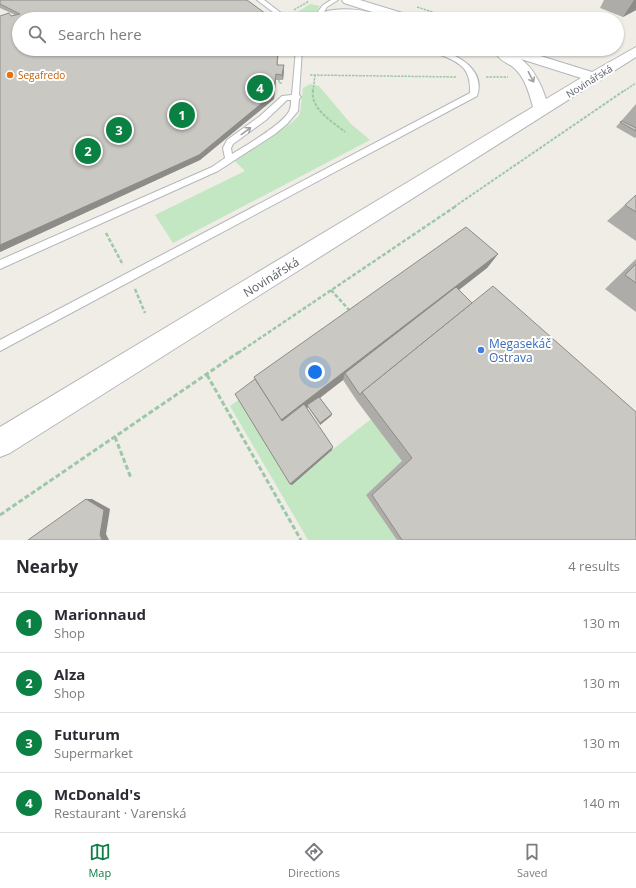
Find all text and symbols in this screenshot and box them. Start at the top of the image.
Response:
search box [12,12,624,56]
icon: search [26,23,48,45]
text: Search here [58,24,142,44]
street label: Novinářská [563,61,615,101]
place label: Segafredo [18,68,65,82]
marker: Segafredo [5,70,15,80]
one-way arrow [527,71,535,83]
pin: 4 [247,73,273,103]
pin: 1 [169,100,195,130]
pin: 3 [106,115,132,145]
one-way arrow [241,127,252,135]
pin: 2 [75,136,101,166]
street label: Novinářská [240,253,302,301]
place label: Megasekáč Ostrava [489,335,551,366]
marker: Megasekáč Ostrava [476,345,486,355]
your location [305,362,325,382]
text: Nearby [16,555,78,578]
text: 4 results [568,557,620,575]
text: Marionnaud [54,604,146,624]
text: 1 [25,614,33,632]
text: 130 m [582,614,620,632]
text: Shop [54,624,85,642]
text: Alza [54,664,85,684]
text: 2 [25,674,33,692]
text: 130 m [582,674,620,692]
text: Shop [54,684,85,702]
text: Futurum [54,724,120,744]
text: 3 [25,734,33,752]
text: 130 m [582,734,620,752]
text: Supermarket [54,744,133,762]
text: McDonald's [54,784,141,804]
text: 4 [25,794,33,812]
text: 140 m [582,794,620,812]
text: Restaurant · Varenská [54,804,186,822]
tab: Map [88,841,111,880]
tab: Directions [288,841,340,880]
tab: Saved [517,841,548,880]

